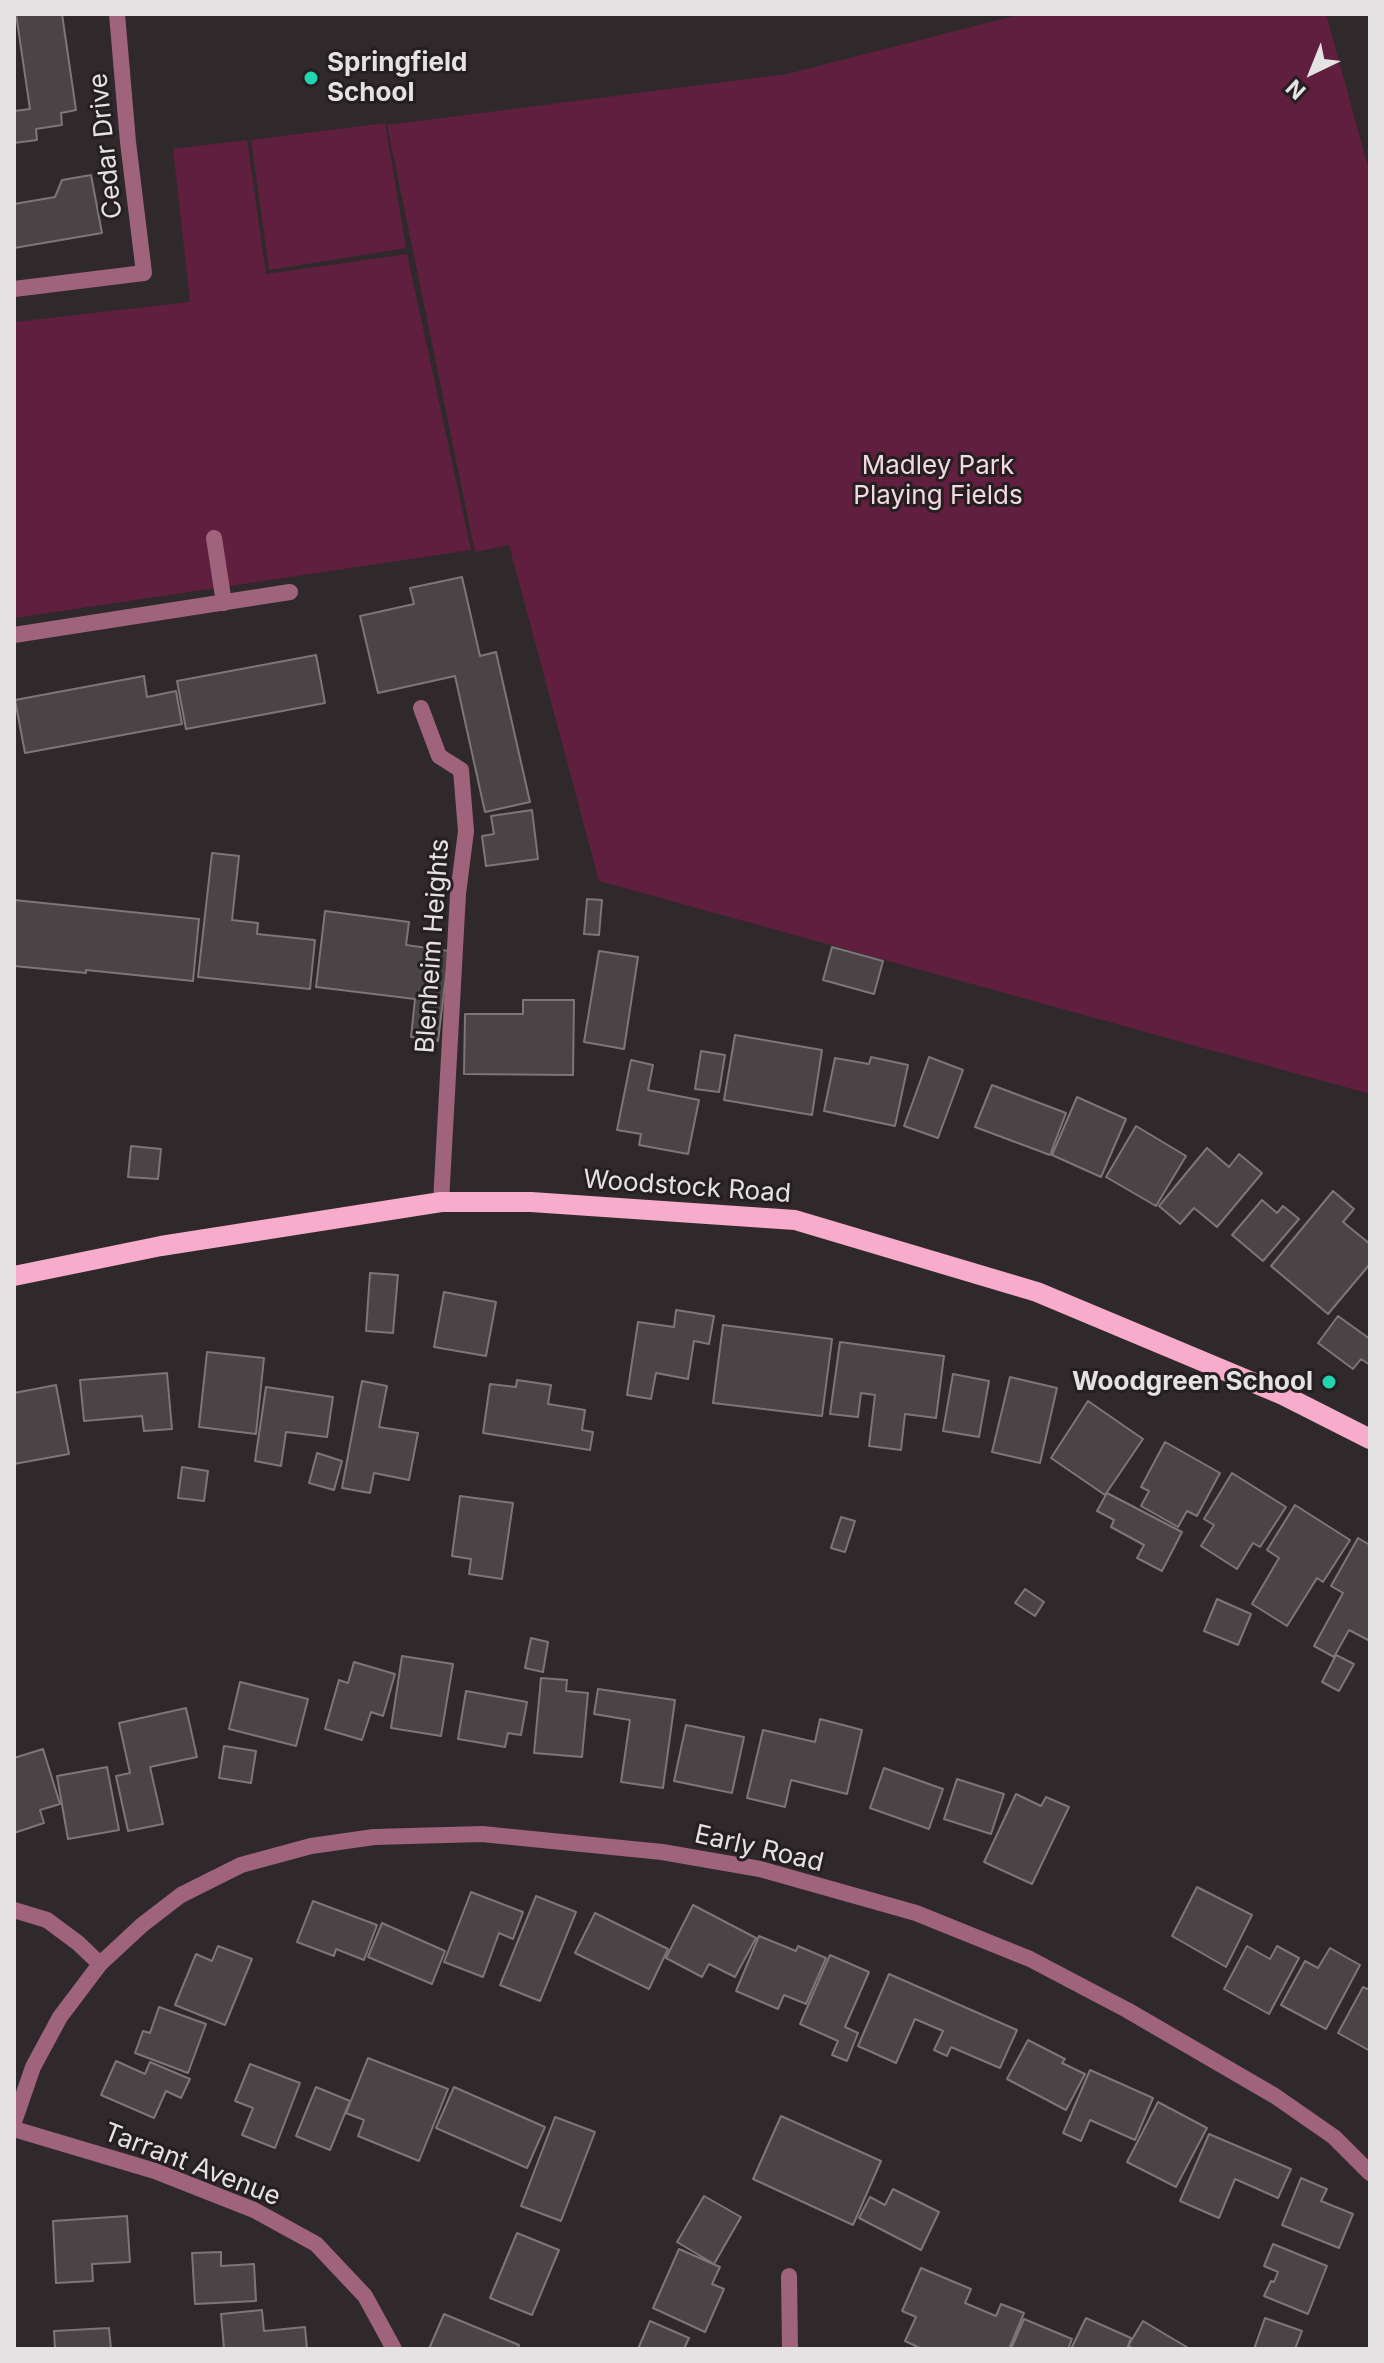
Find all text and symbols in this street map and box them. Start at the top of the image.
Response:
north arrow [1272,32,1352,112]
place label: Springfield School [327,47,467,108]
marker: Springfield School [302,69,320,87]
street label: Cedar Drive [83,72,129,220]
text: N [1281,74,1311,105]
park label: Madley Park Playing Fields [853,450,1023,512]
street label: Blenheim Heights [410,838,456,1054]
street label: Woodstock Road [582,1164,792,1210]
place label: Woodgreen School [1072,1366,1313,1398]
marker: Woodgreen School [1320,1373,1338,1391]
street label: Early Road [691,1819,827,1879]
street label: Tarrant Avenue [99,2117,285,2213]

